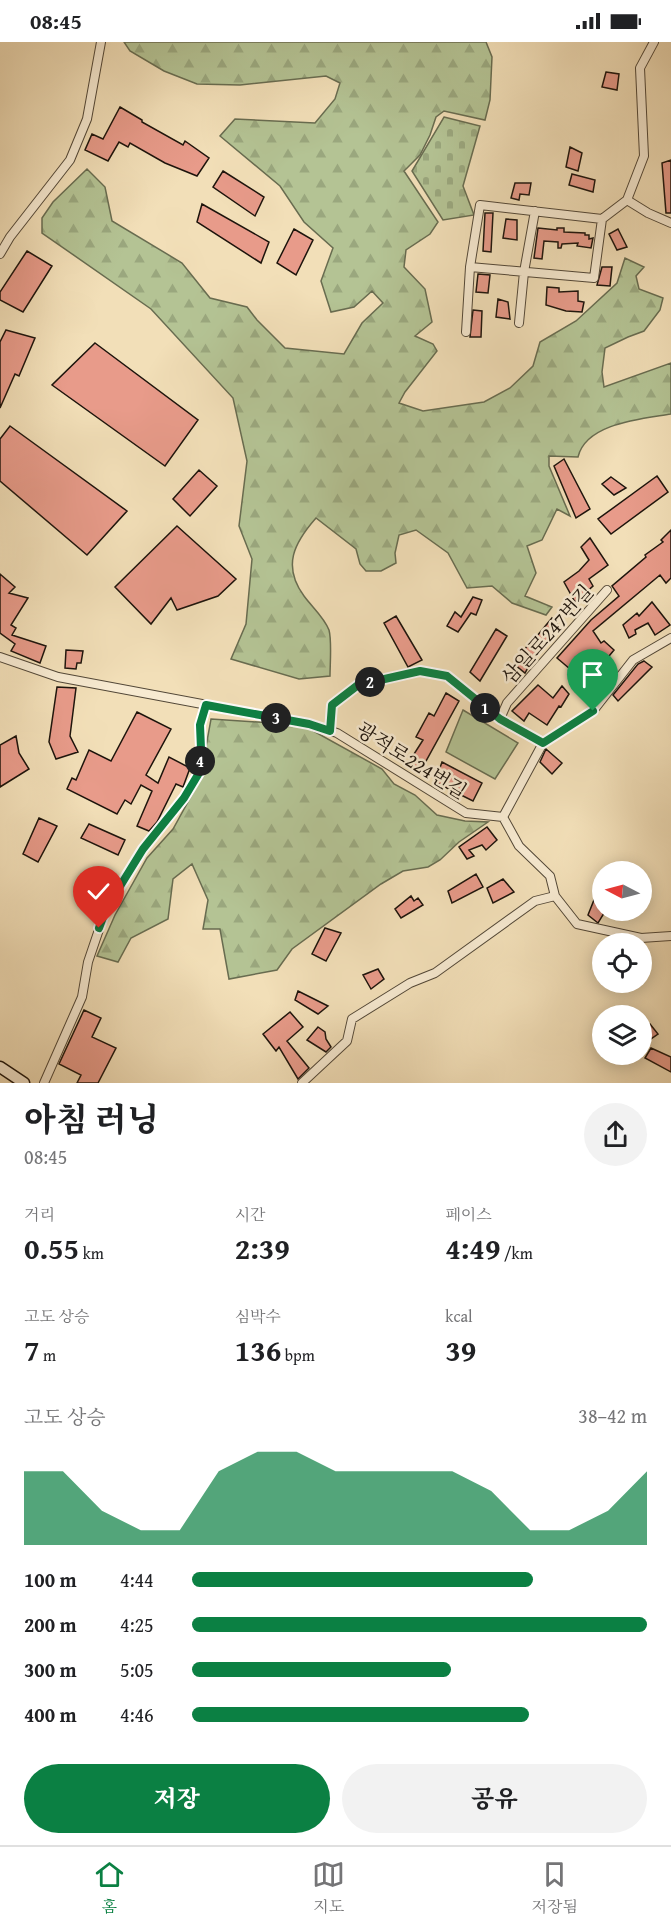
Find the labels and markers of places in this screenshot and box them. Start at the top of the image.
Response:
pin [567,649,618,711]
pin: 2 [355,667,385,697]
pin: 1 [470,693,500,723]
pin: 3 [261,703,291,733]
pin: 4 [185,746,215,776]
pin [73,866,124,928]

